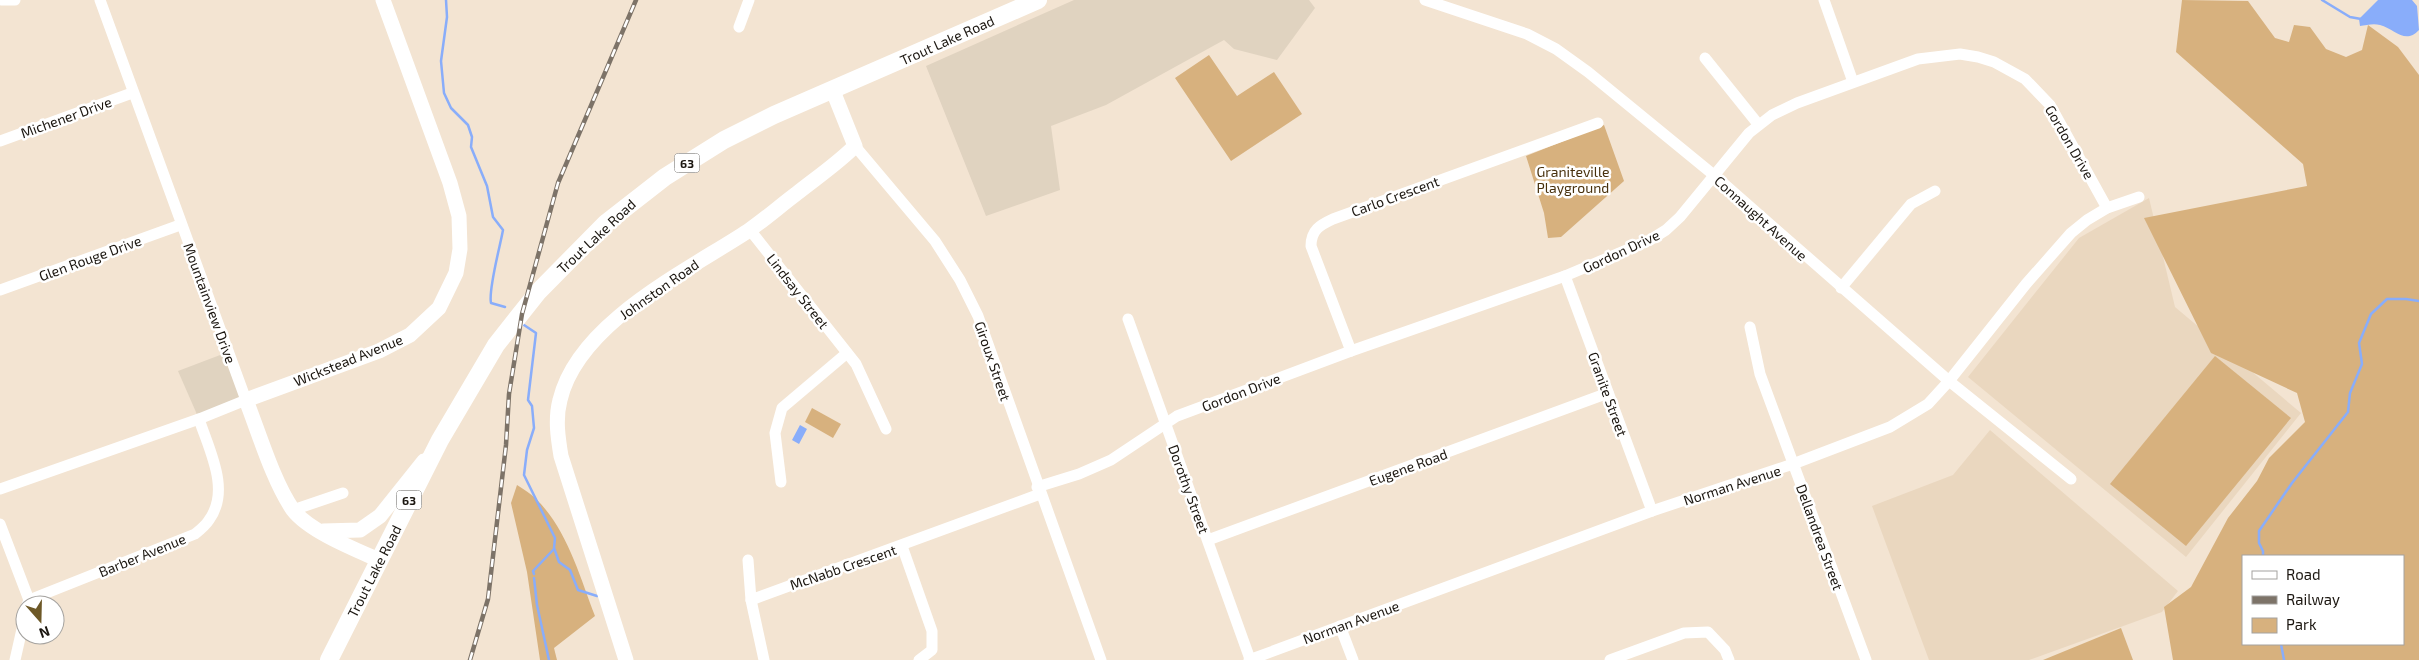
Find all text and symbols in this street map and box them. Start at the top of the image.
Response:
street label: Trout Lake Road [897,12,997,68]
street label: Michener Drive [18,93,114,141]
street label: Gordon Drive [2042,102,2098,182]
road number: 63 [674,154,700,172]
park label: Graniteville Playground [1536,163,1610,196]
street label: Carlo Crescent [1349,172,1441,220]
street label: Connaught Avenue [1711,172,1811,264]
street label: Trout Lake Road [553,195,639,277]
street label: Gordon Drive [1580,226,1662,276]
street label: Glen Rouge Drive [36,232,144,284]
street label: Mountainview Drive [180,240,240,366]
street label: Lindsay Street [763,250,833,332]
street label: Johnston Road [616,255,702,323]
street label: Giroux Street [971,319,1015,403]
street label: Wickstead Avenue [291,330,405,390]
street label: Granite Street [1585,349,1631,439]
street label: Gordon Drive [1199,369,1283,415]
street label: Dorothy Street [1165,442,1213,536]
street label: Eugene Road [1367,445,1449,489]
street label: Norman Avenue [1681,461,1783,509]
street label: Dellandrea Street [1793,482,1847,592]
road number: 63 [396,490,422,510]
street label: Trout Lake Road [343,522,405,620]
street label: Barber Avenue [96,530,188,580]
street label: McNabb Crescent [788,541,898,593]
legend [2242,555,2404,645]
text: Road [2286,565,2321,583]
text: Railway [2286,590,2340,608]
north arrow [15,595,65,645]
street label: Norman Avenue [1301,597,1401,647]
text: Park [2286,615,2317,633]
text: N [37,623,52,642]

